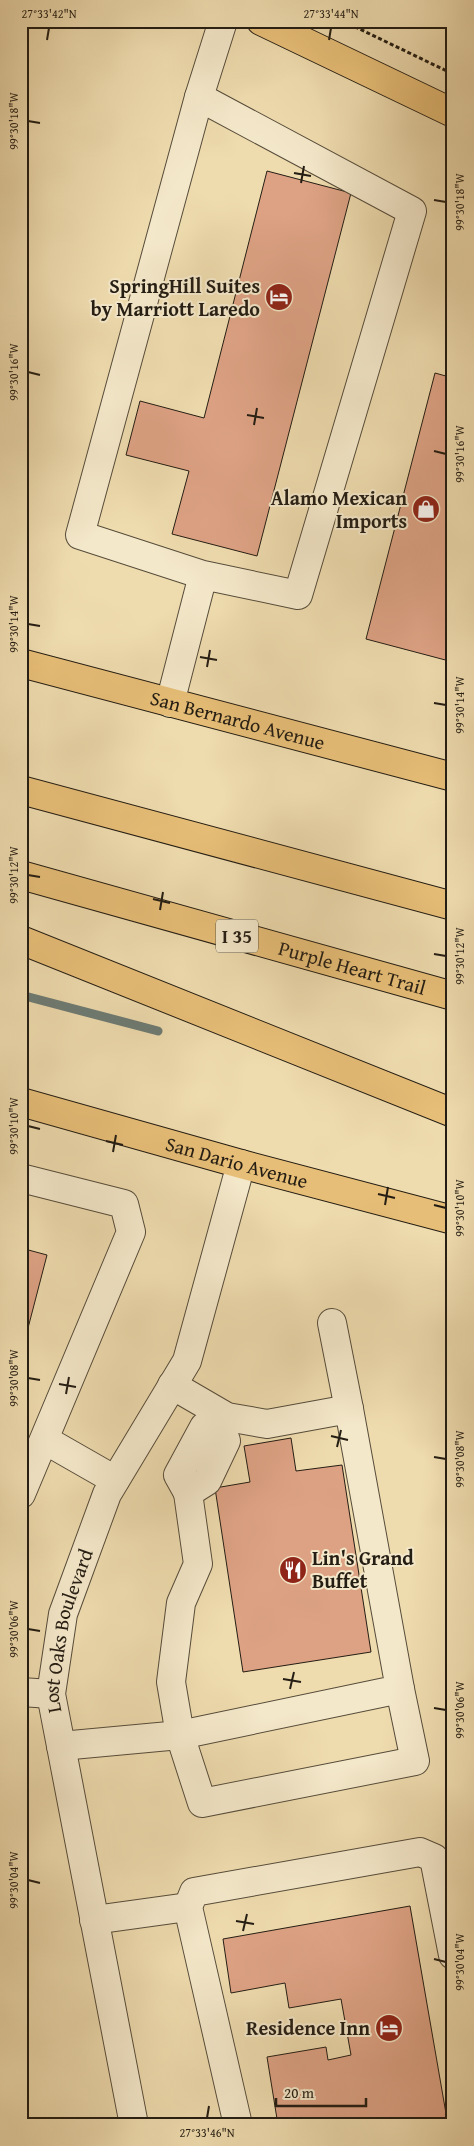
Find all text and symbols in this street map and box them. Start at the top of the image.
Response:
text: 27°33'42"N [21,5,77,22]
text: 27°33'44"N [303,5,359,22]
text: 99°30'18"W [5,91,22,150]
text: 99°30'18"W [451,172,468,231]
place label: SpringHill Suites by Marriott Laredo [91,271,260,323]
hotel icon: SpringHill Suites by Marriott Laredo [264,282,294,312]
text: 99°30'16"W [5,342,22,401]
text: 99°30'16"W [451,424,468,483]
place label: Alamo Mexican Imports [271,483,407,535]
shop icon: Alamo Mexican Imports [411,494,441,524]
text: 99°30'14"W [5,594,22,653]
text: 99°30'14"W [451,675,468,734]
street label: San Bernardo Avenue [147,683,328,757]
text: 99°30'12"W [5,845,22,904]
road number: I 35 [216,919,258,952]
text: 99°30'12"W [451,926,468,985]
street label: Purple Heart Trail [275,933,430,1002]
text: 99°30'10"W [5,1096,22,1155]
street label: San Dario Avenue [162,1128,311,1195]
text: 99°30'10"W [451,1178,468,1237]
text: 99°30'08"W [5,1348,22,1407]
text: 99°30'08"W [451,1429,468,1488]
place label: Lin's Grand Buffet [312,1543,414,1595]
street label: Lost Oaks Boulevard [36,1544,100,1716]
restaurant icon: Lin's Grand Buffet [278,1555,308,1585]
text: 99°30'06"W [5,1599,22,1658]
text: 99°30'06"W [451,1680,468,1739]
text: 99°30'04"W [5,1850,22,1909]
text: 99°30'04"W [451,1932,468,1991]
place label: Residence Inn [246,2013,370,2042]
hotel icon: Residence Inn [374,2013,404,2043]
scale bar [276,2076,366,2108]
text: 20 m [284,2082,315,2103]
text: 27°33'46"N [179,2124,235,2141]

